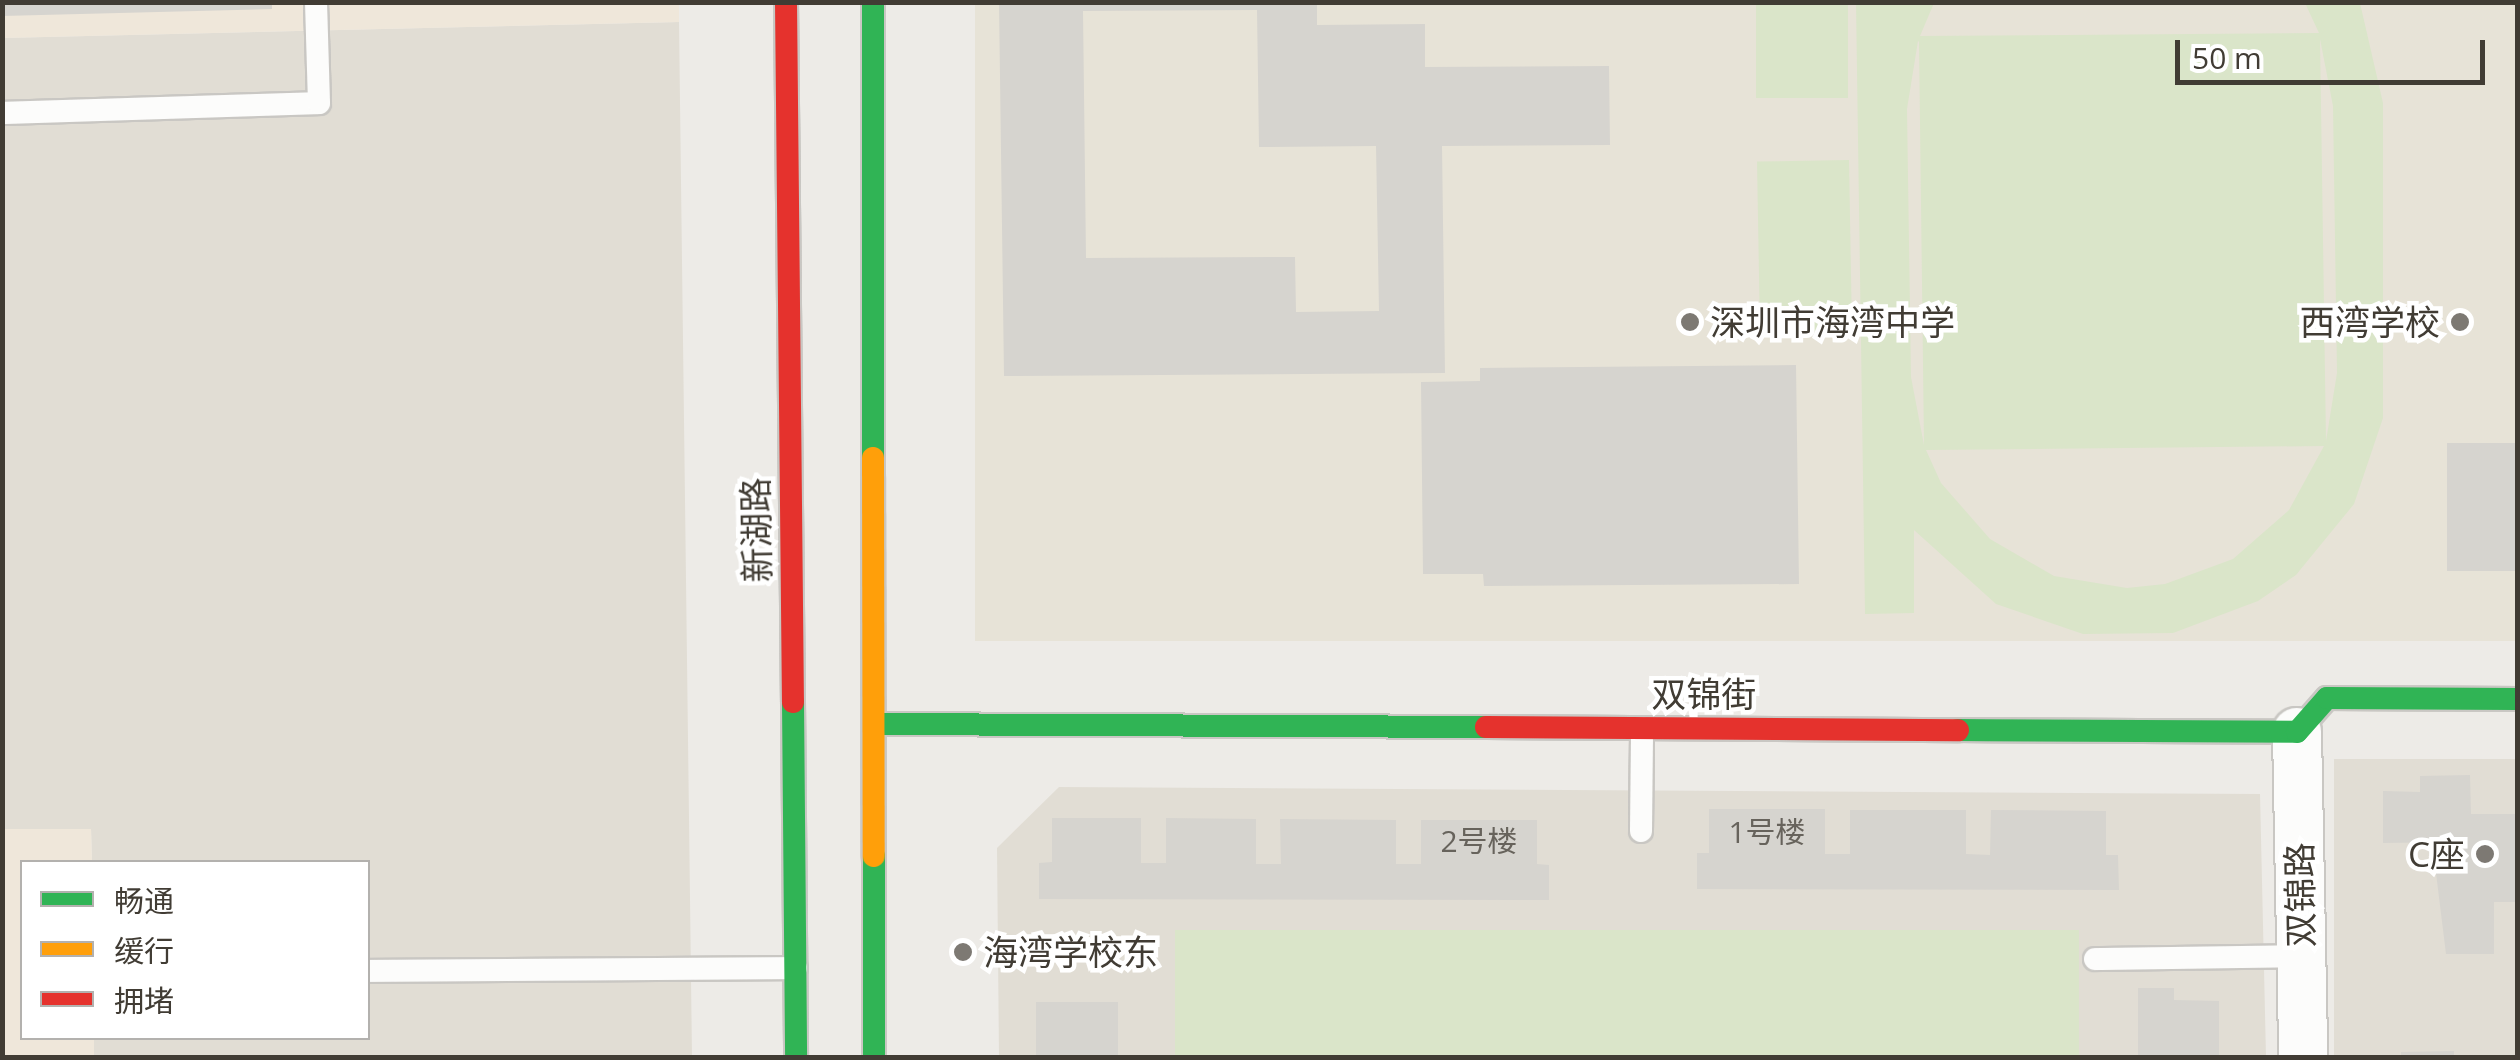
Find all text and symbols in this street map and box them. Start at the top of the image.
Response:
scale bar [2180,20,2490,82]
text: 50 m [2192,37,2262,78]
place label: 深圳市海湾中学 [1710,301,1955,343]
place label: 西湾学校 [2300,301,2440,343]
marker: 深圳市海湾中学 [1679,311,1701,333]
marker: 西湾学校 [2449,311,2471,333]
street label: 新湖路 [734,477,778,583]
street label: 双锦街 [1652,673,1756,715]
house number: 1号楼 [1728,814,1806,850]
house number: 2号楼 [1440,823,1518,859]
place label: C座 [2408,833,2465,875]
street label: 双锦路 [2278,842,2322,948]
marker: C座 [2474,843,2496,865]
legend [20,860,370,1040]
text: 畅通 [114,880,174,921]
text: 缓行 [114,930,174,971]
place label: 海湾学校东 [983,931,1158,973]
marker: 海湾学校东 [952,941,974,963]
text: 拥堵 [114,980,174,1021]

